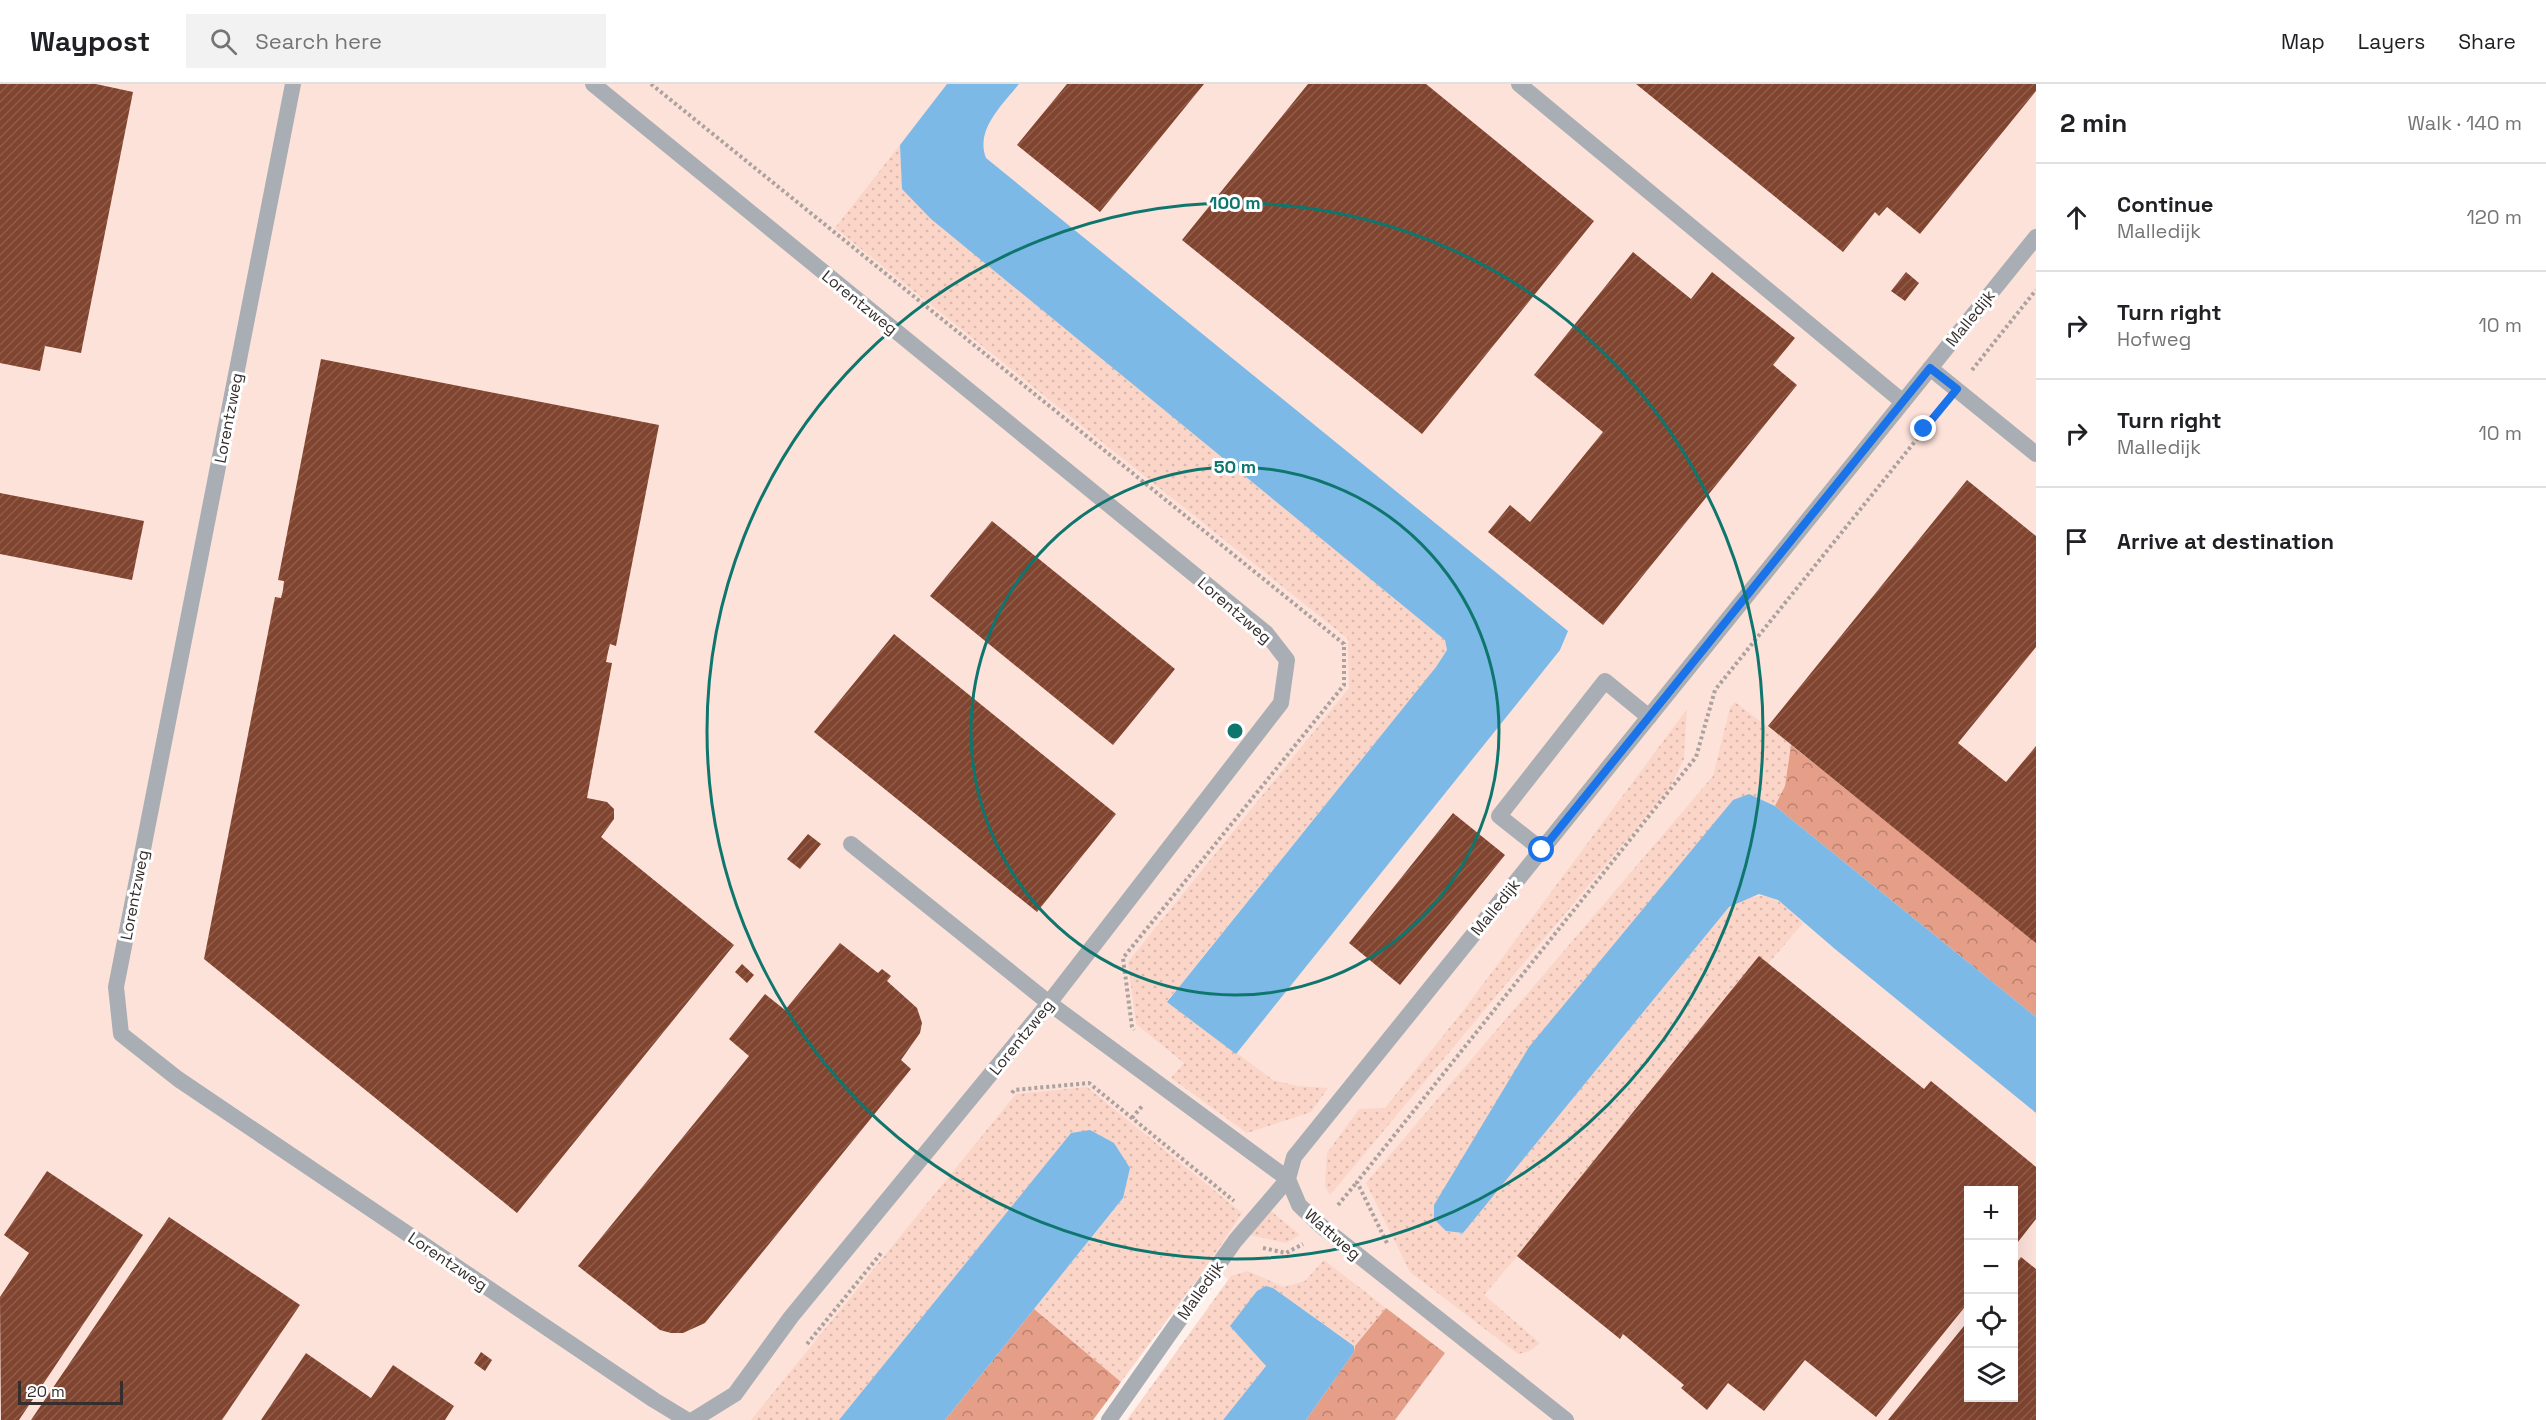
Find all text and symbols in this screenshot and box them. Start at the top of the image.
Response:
search box [186,14,606,68]
text: Waypost [30,23,150,59]
icon: search [207,25,240,58]
text: Search here [255,27,382,55]
text: Map [2281,28,2325,55]
text: Layers [2358,28,2425,55]
text: Share [2458,28,2516,55]
text: 2 min [2060,106,2127,140]
text: Walk · 140 m [2408,110,2522,136]
text: Continue [2117,190,2213,218]
text: 100 m [1209,191,1261,214]
icon: ahead [2060,201,2093,234]
text: 120 m [2466,204,2522,230]
text: Malledijk [2117,218,2201,244]
street label: Lorentzweg [818,265,902,339]
street label: Malledijk [1941,285,2000,351]
text: Turn right [2117,298,2222,326]
icon: right [2060,309,2093,342]
text: 10 m [2478,312,2522,338]
text: Hofweg [2117,326,2191,352]
street label: Lorentzweg [209,371,248,465]
text: Turn right [2117,406,2222,434]
route end [1910,415,1936,441]
icon: right [2060,417,2093,450]
text: 10 m [2478,420,2522,446]
text: Malledijk [2117,434,2201,460]
text: 50 m [1214,455,1256,478]
icon: arrive [2060,525,2093,558]
text: Arrive at destination [2117,527,2334,555]
street label: Lorentzweg [1193,572,1276,648]
centre of rings [1225,721,1245,741]
route start [1528,836,1554,862]
street label: Lorentzweg [115,848,154,942]
street label: Malledijk [1466,874,1525,940]
street label: Lorentzweg [984,995,1058,1079]
map controls [1964,1186,2018,1402]
button: + [1964,1186,2018,1240]
street label: Wattweg [1300,1204,1365,1265]
street label: Lorentzweg [404,1227,492,1296]
button: − [1964,1240,2018,1294]
street label: Malledijk [1173,1256,1228,1324]
button: locate [1964,1294,2018,1348]
button: layers [1964,1348,2018,1402]
scale bar [18,1378,123,1406]
text: 20 m [27,1381,65,1402]

